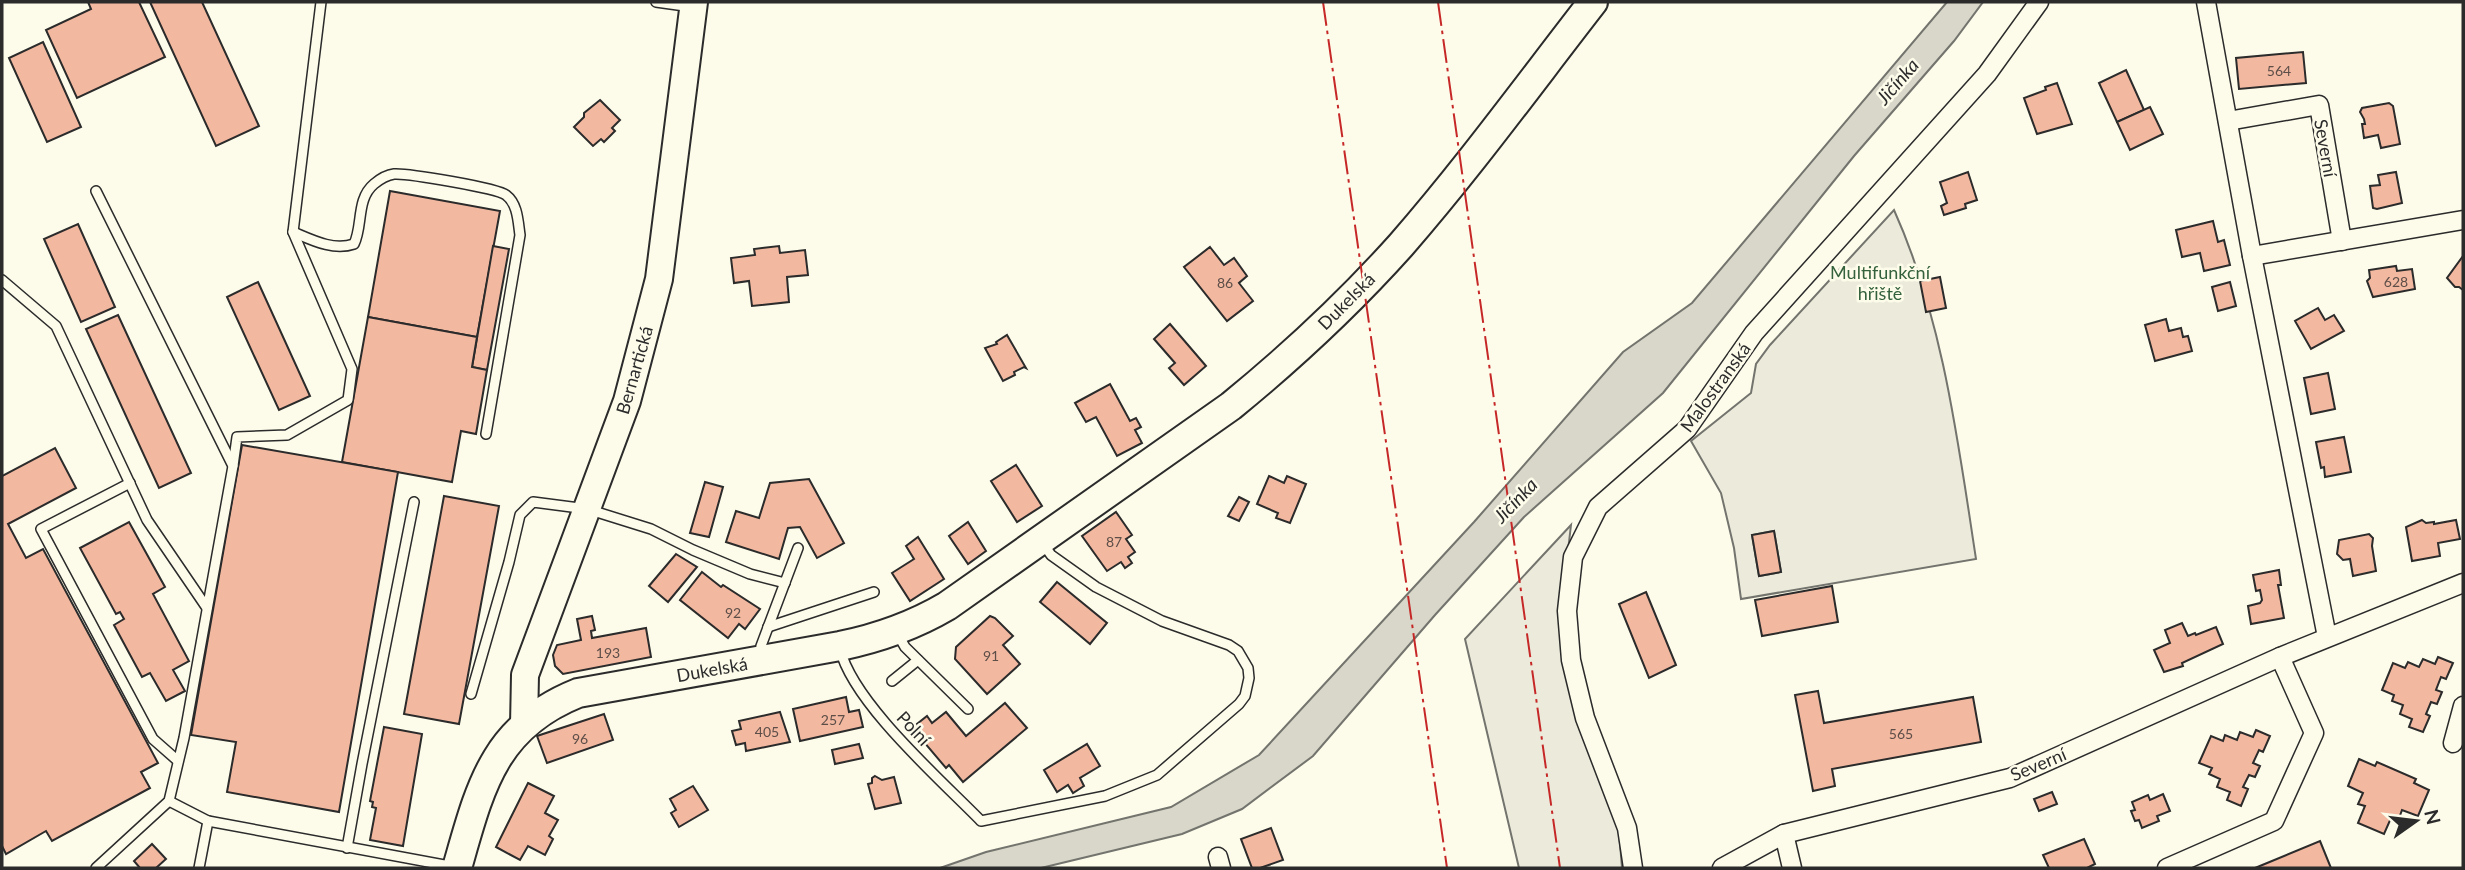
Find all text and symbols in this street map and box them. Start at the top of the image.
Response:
water label: Jičínka [1870,53,1923,109]
house number: 564 [2267,62,2291,79]
street label: Severní [2310,117,2342,179]
park label: Multifunkční hřiště [1830,261,1931,304]
street label: Dukelská [1313,268,1379,334]
house number: 628 [2384,273,2408,290]
house number: 86 [1217,274,1233,291]
street label: Bernartická [611,323,657,417]
street label: Malostranská [1675,338,1755,436]
water label: Jičínka [1488,473,1542,528]
house number: 87 [1106,533,1122,550]
house number: 92 [725,604,741,621]
house number: 193 [596,644,620,661]
house number: 91 [983,647,999,664]
street label: Dukelská [675,652,749,686]
street label: Polní [893,706,936,750]
house number: 257 [821,711,845,728]
house number: 405 [755,723,779,740]
house number: 565 [1889,725,1913,742]
house number: 96 [572,730,588,747]
street label: Severní [2007,742,2070,786]
north arrow [2381,786,2451,856]
text: N [2420,807,2446,827]

